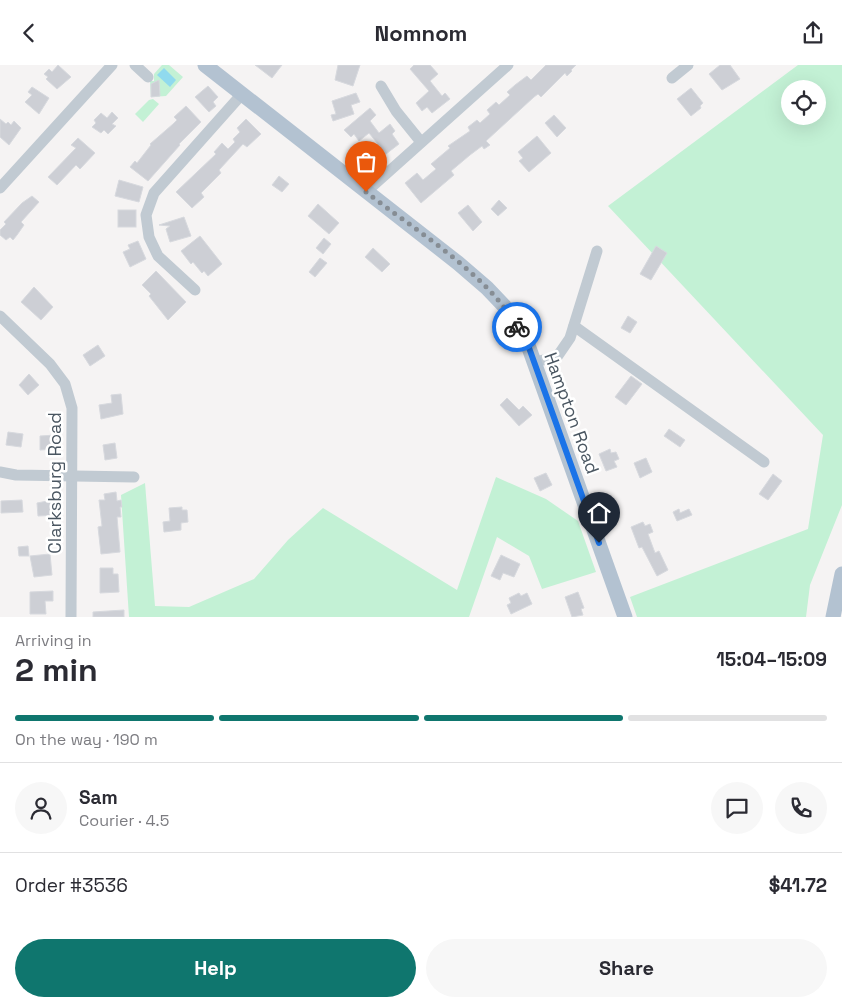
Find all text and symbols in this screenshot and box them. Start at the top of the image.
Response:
icon: back [15,19,43,47]
text: Nomnom [375,19,467,47]
icon: share [799,19,827,47]
map controls [781,80,826,125]
button: locate [781,80,826,125]
pin [345,141,387,192]
icon: bag [352,148,380,176]
courier [492,302,542,352]
icon: bike [503,313,531,341]
street label: Hampton Road [539,349,605,477]
street label: Clarksburg Road [43,412,66,554]
pin [578,492,620,543]
icon: home [585,499,613,527]
text: Arriving in [15,630,92,651]
text: 15:04–15:09 [716,647,827,672]
text: 2 min [15,650,98,690]
text: On the way · 190 m [15,729,158,750]
button: person [15,782,67,834]
button: chat [711,782,763,834]
button: phone [775,782,827,834]
text: Sam [79,785,118,810]
text: Courier · 4.5 [79,810,169,831]
text: Order #3536 [15,873,128,898]
text: $41.72 [769,873,827,898]
button: Help [15,939,416,997]
button: Share [426,939,827,997]

